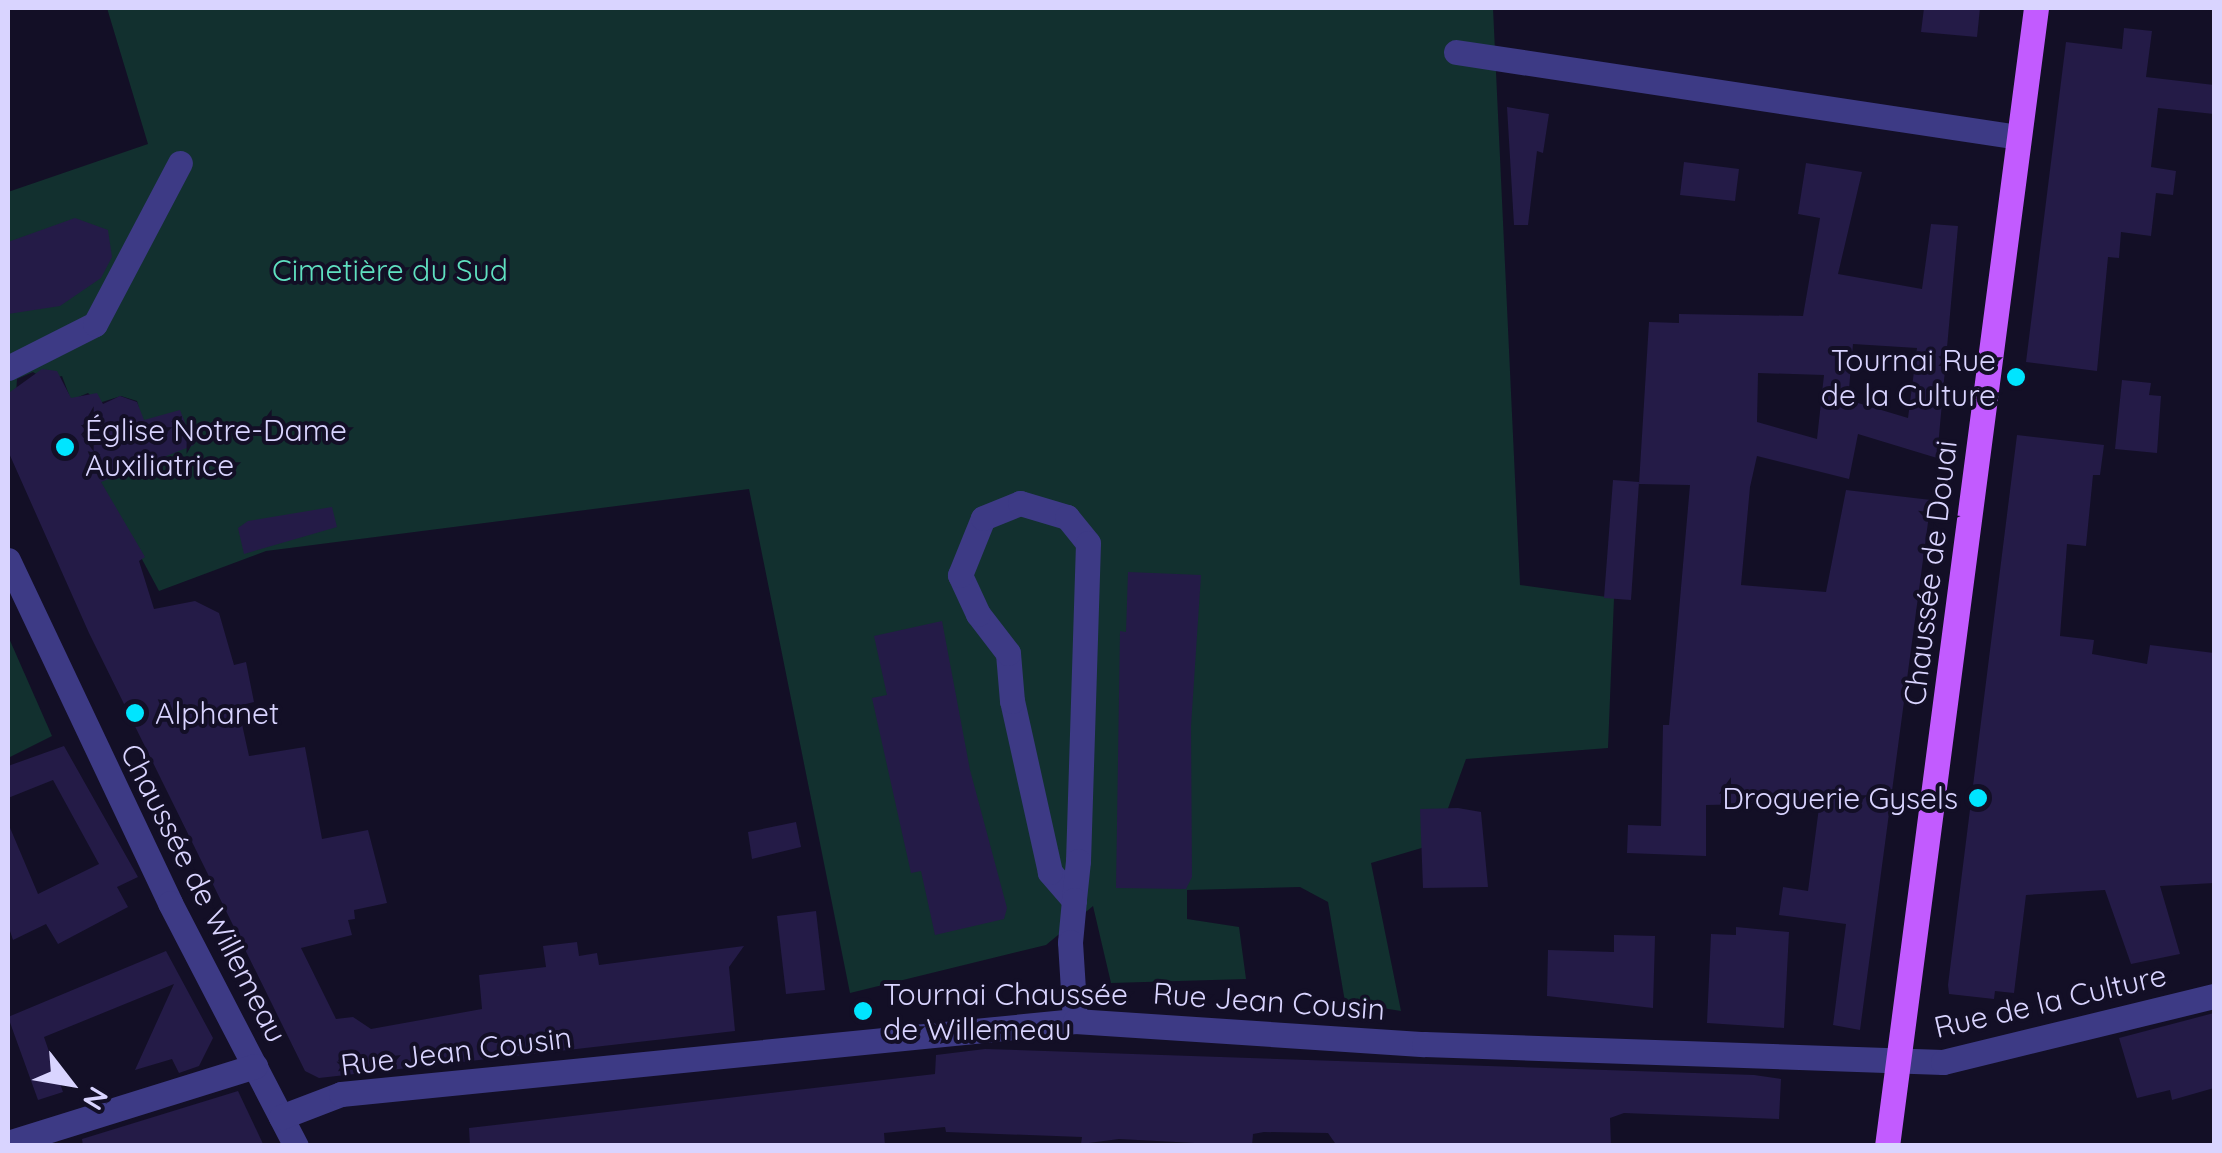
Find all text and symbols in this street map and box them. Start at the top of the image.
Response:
park label: Cimetière du Sud [272,252,508,288]
place label: Tournai Rue de la Culture [1821,342,1996,412]
marker: Tournai Rue de la Culture [2005,366,2027,388]
place label: Église Notre-Dame Auxiliatrice [85,412,347,482]
marker: Église Notre-Dame Auxiliatrice [54,436,76,458]
street label: Chaussée de Douai [1896,438,1964,708]
place label: Alphanet [155,695,279,731]
marker: Alphanet [124,702,146,724]
street label: Chaussée de Willemeau [113,738,295,1048]
place label: Droguerie Gysels [1722,780,1958,816]
marker: Droguerie Gysels [1967,787,1989,809]
street label: Rue de la Culture [1930,957,2170,1045]
street label: Rue Jean Cousin [1152,975,1386,1027]
place label: Tournai Chaussée de Willemeau [883,976,1128,1046]
marker: Tournai Chaussée de Willemeau [852,1000,874,1022]
street label: Rue Jean Cousin [338,1019,574,1083]
north arrow [20,1033,120,1133]
text: N [76,1081,116,1117]

